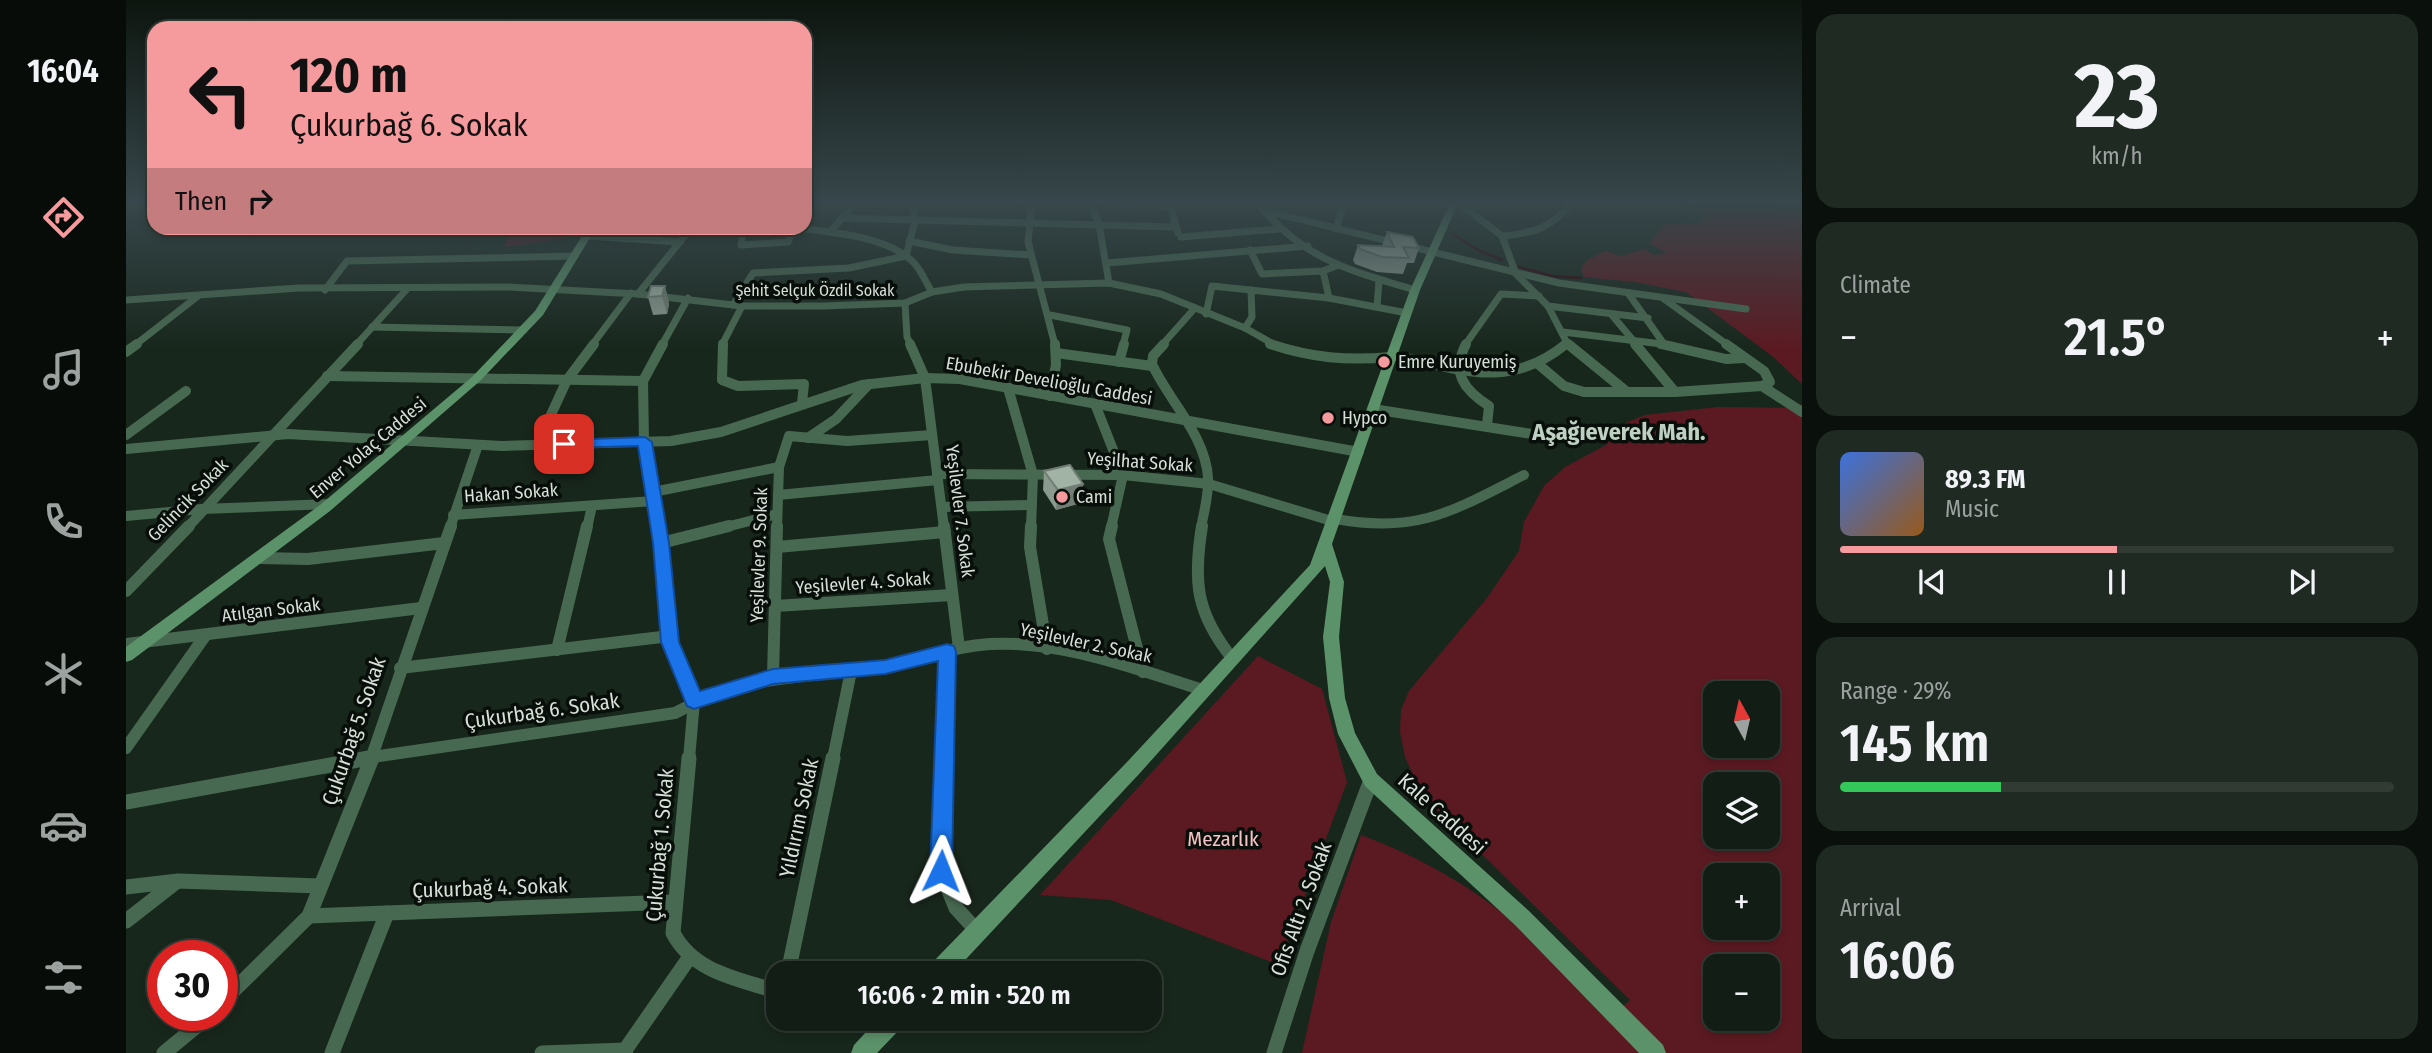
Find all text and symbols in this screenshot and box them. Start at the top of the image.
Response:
text: 23 [2074,42,2160,151]
text: 120 m [290,46,408,105]
icon: left [175,49,266,140]
text: 16:04 [27,52,99,90]
text: Çukurbağ 6. Sokak [290,106,528,144]
text: km/h [2091,142,2143,170]
icon: right [241,182,279,220]
text: Then [175,186,227,217]
icon: directions [39,193,88,242]
text: Climate [1840,271,1911,299]
street label: Şehit Selçuk Özdil Sokak [735,281,895,300]
text: 21.5° [2064,306,2170,369]
text: − [1840,315,1857,361]
text: + [2377,315,2394,361]
icon: music [39,345,88,394]
place label: Emre Kuruyemiş [1398,351,1517,373]
street label: Ebubekir Develioğlu Caddesi [944,352,1154,410]
marker: Emre Kuruyemiş [1376,354,1392,370]
street label: Enver Yolaç Caddesi [305,393,431,503]
place label: Hypco [1342,407,1387,429]
marker: Hypco [1320,410,1336,426]
pin [534,414,594,474]
district label: Aşağıeverek Mah. [1531,418,1706,446]
icon: arrive [545,425,583,463]
street label: Yeşilevler 7. Sokak [941,443,979,579]
street label: Yeşilhat Sokak [1086,447,1194,477]
street label: Gelincik Sokak [143,454,233,546]
text: 89.3 FM [1945,464,2025,495]
street label: Hakan Sokak [463,479,559,507]
place label: Cami [1076,486,1112,508]
street label: Yeşilevler 9. Sokak [746,487,772,623]
marker: Cami [1054,489,1070,505]
text: Music [1945,495,1999,523]
icon: phone [39,497,88,546]
icon: previous [1913,563,1951,601]
icon: pause [2098,563,2136,601]
icon: next [2283,563,2321,601]
street label: Yeşilevler 4. Sokak [795,567,932,599]
street label: Atılgan Sokak [221,593,322,627]
street label: Yeşilevler 2. Sokak [1018,618,1155,668]
icon: climate [39,649,88,698]
street label: Çukurbağ 5. Sokak [316,653,392,809]
text: Range · 29% [1840,677,1952,705]
north arrow [1703,681,1780,758]
map controls [1703,681,1780,1031]
street label: Çukurbağ 6. Sokak [463,687,621,735]
text: 145 km [1840,712,1989,775]
street label: Yıldırım Sokak [774,756,824,880]
street label: Çukurbağ 1. Sokak [640,767,680,923]
street label: Kale Caddesi [1393,768,1491,860]
button: layers [1703,772,1780,849]
icon: car [39,801,88,850]
park label: Mezarlık [1187,826,1259,852]
position arrow [904,834,978,908]
street label: Ofis Altı 2. Sokak [1265,838,1337,980]
button: + [1703,863,1780,940]
street label: Çukurbağ 4. Sokak [412,872,568,904]
text: Arrival [1840,894,1901,922]
text: 16:06 [1840,929,1955,992]
speed limit sign: 30 [147,940,238,1031]
icon: filters [39,953,88,1002]
button: − [1703,954,1780,1031]
text: 16:06 · 2 min · 520 m [857,980,1071,1011]

